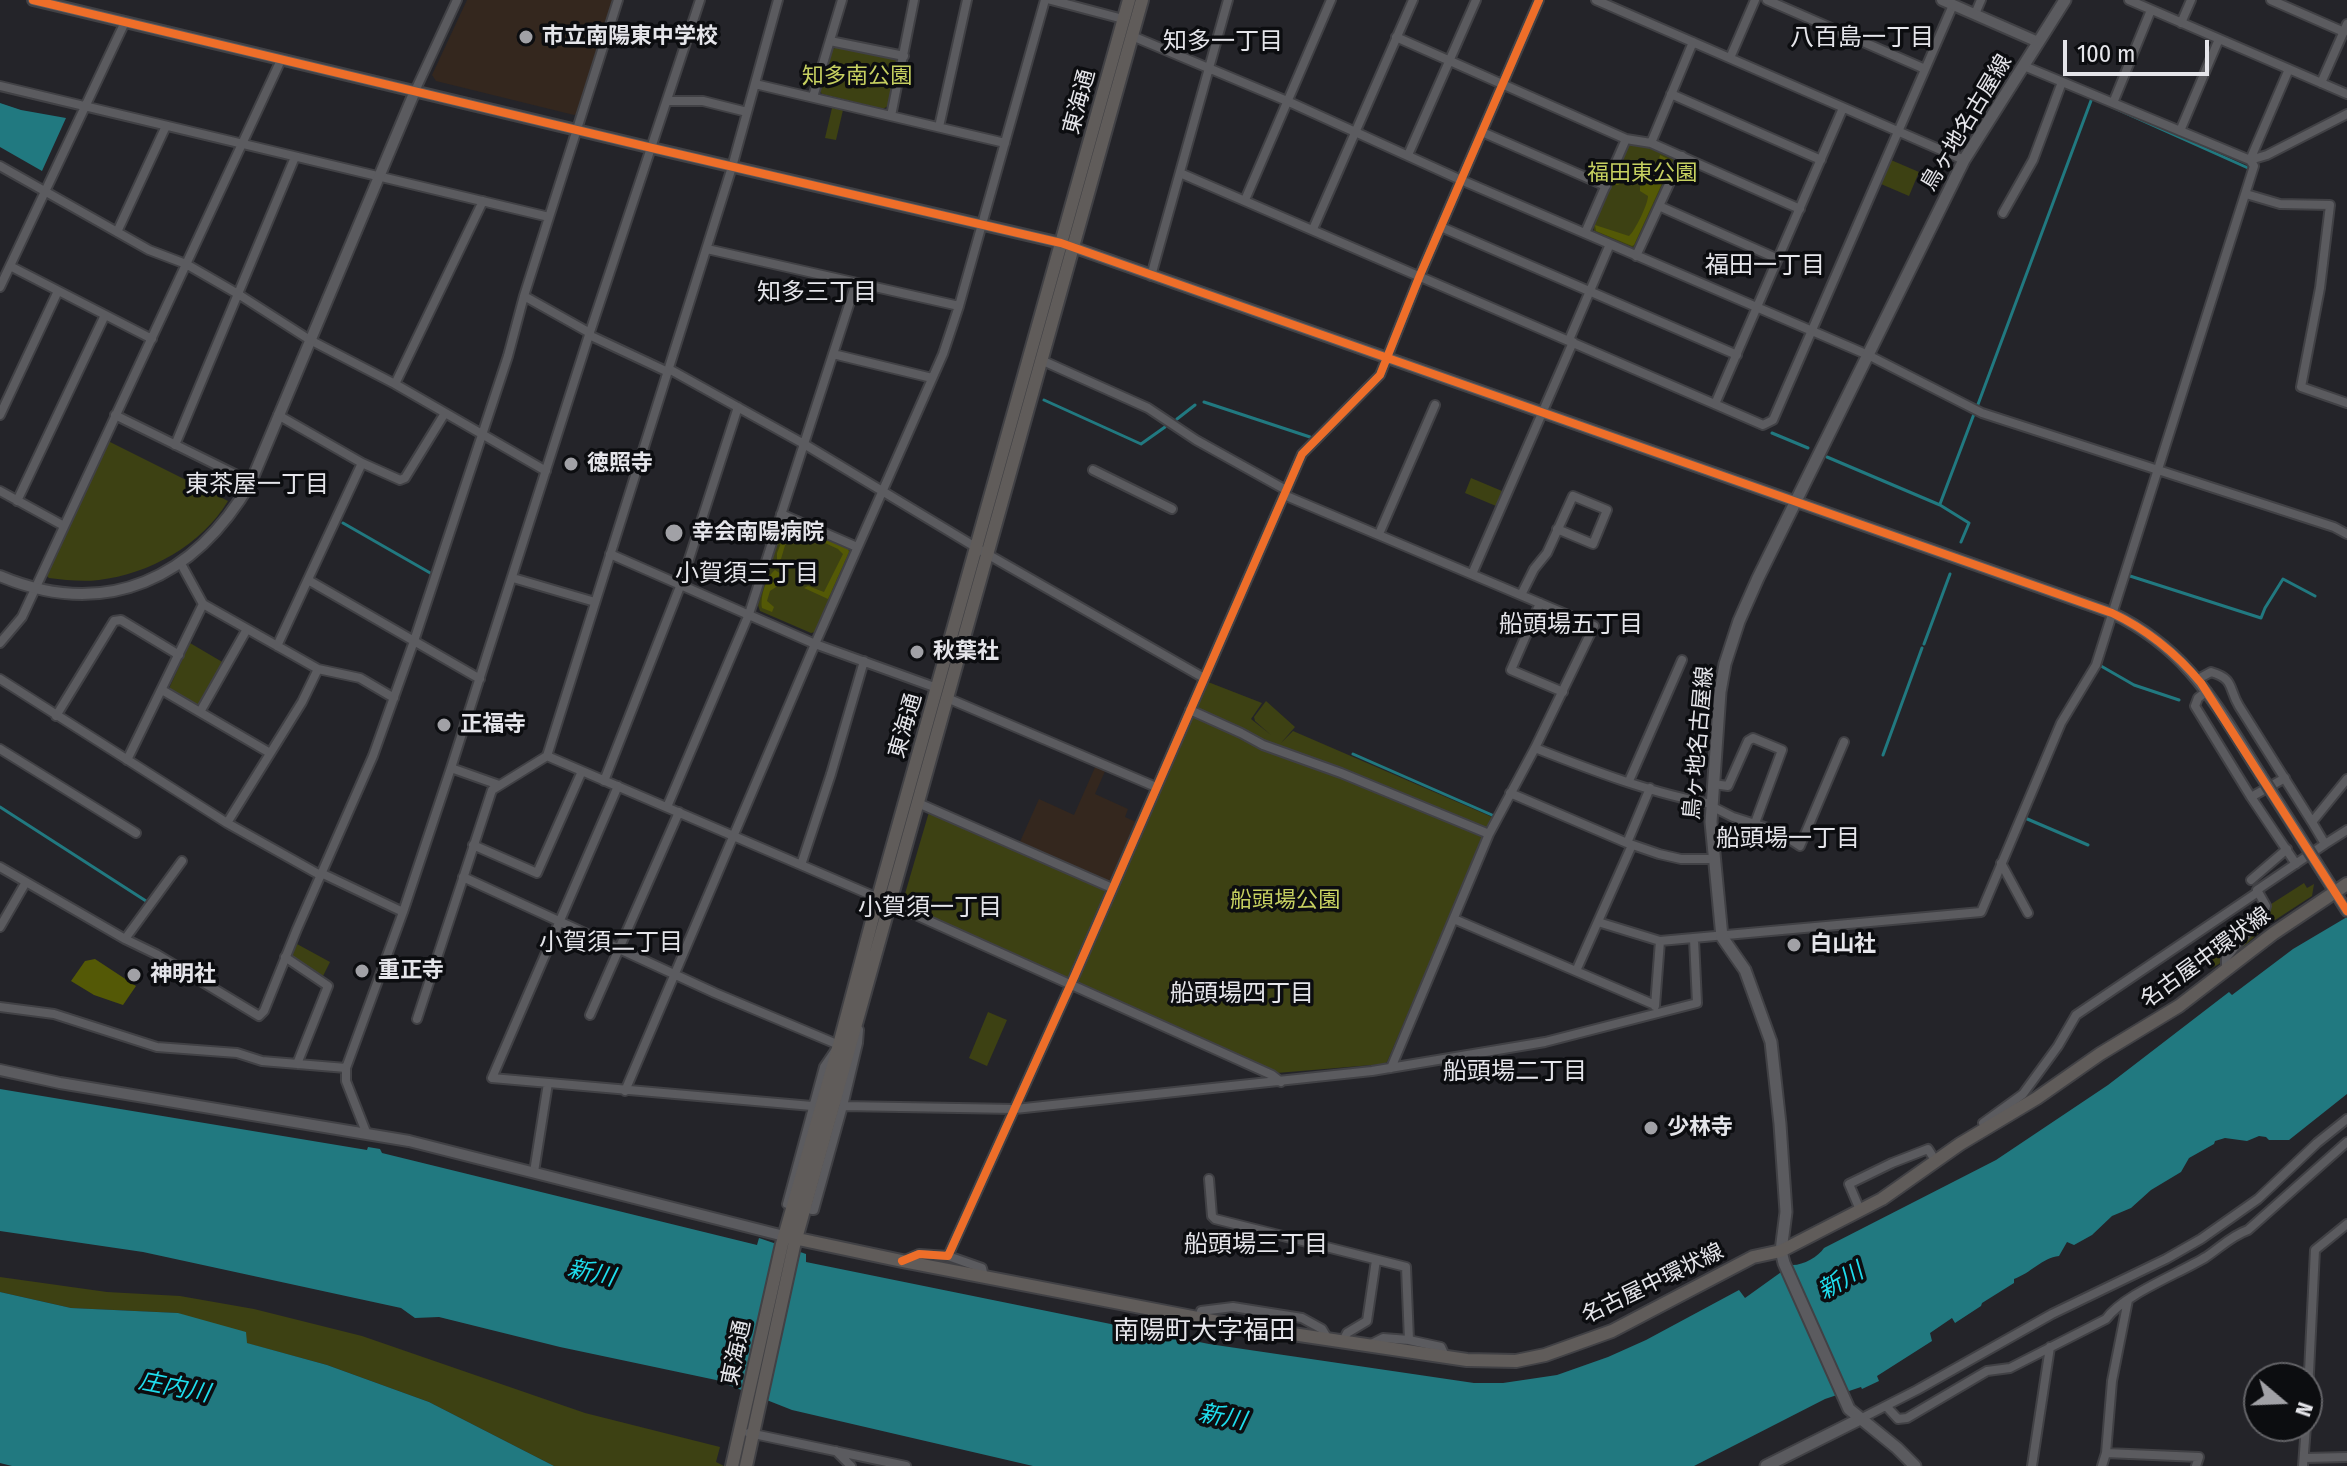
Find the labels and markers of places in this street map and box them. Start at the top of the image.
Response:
place label: 市立南陽東中学校 [542,24,718,50]
marker: 市立南陽東中学校 [517,28,535,46]
place label: 徳照寺 [587,451,653,477]
marker: 徳照寺 [562,455,580,473]
place label: 幸会南陽病院 [692,520,824,546]
marker: 幸会南陽病院 [663,522,685,544]
place label: 秋葉社 [933,639,999,665]
marker: 秋葉社 [908,643,926,661]
place label: 正福寺 [460,712,526,738]
marker: 正福寺 [435,716,453,734]
place label: 白山社 [1810,932,1876,958]
marker: 白山社 [1785,936,1803,954]
place label: 重正寺 [378,958,444,984]
place label: 神明社 [150,962,216,988]
marker: 重正寺 [353,962,371,980]
marker: 神明社 [125,966,143,984]
place label: 少林寺 [1667,1115,1733,1141]
marker: 少林寺 [1642,1119,1660,1137]

